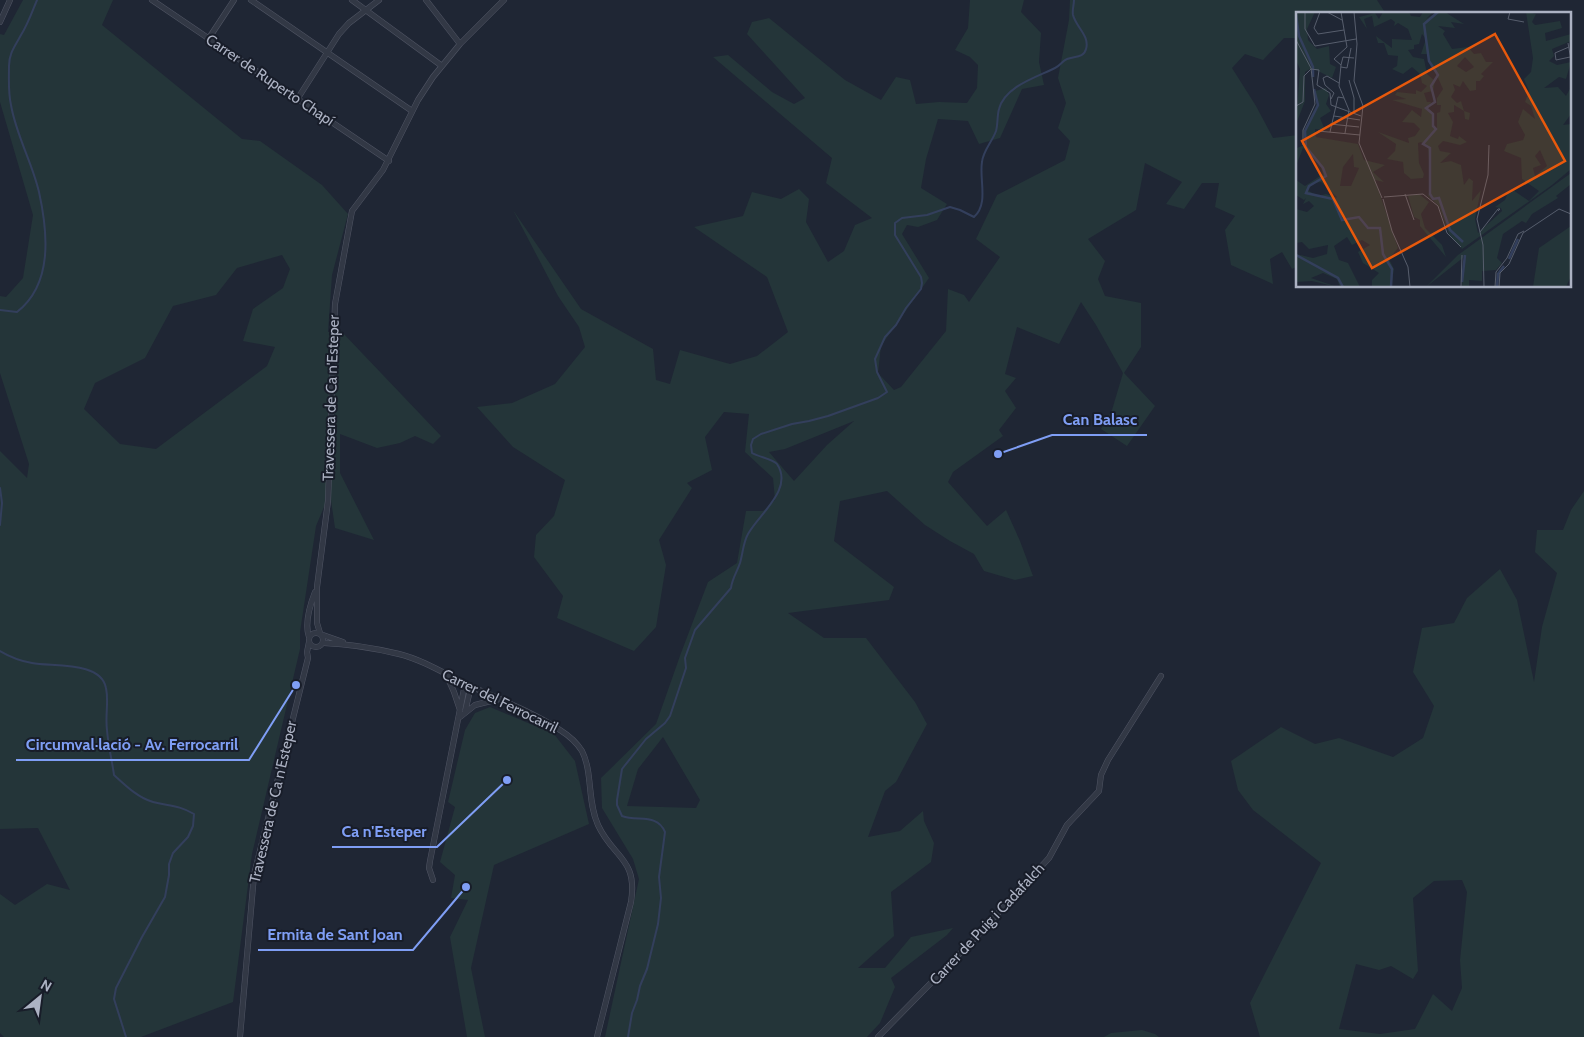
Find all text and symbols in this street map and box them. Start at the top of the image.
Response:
inset map [1296,12,1572,288]
street label: Carrer de Ruperto Chapí [202,30,338,130]
street label: Travessera de Ca n'Esteper [319,314,343,481]
callout: Can Balasc [1052,404,1147,435]
text: Can Balasc [1063,410,1137,429]
street label: Carrer del Ferrocarril [439,665,561,737]
street label: Travessera de Ca n'Esteper [246,719,301,885]
callout: Circumval·lació - Av. Ferrocarril [16,729,249,760]
text: Circumval·lació - Av. Ferrocarril [26,735,238,754]
callout: Ca n'Esteper [332,816,437,847]
text: Ca n'Esteper [341,822,427,841]
street label: Carrer de Puig i Cadafalch [926,859,1048,989]
callout: Ermita de Sant Joan [258,919,413,950]
text: Ermita de Sant Joan [267,925,403,944]
north arrow [15,972,65,1022]
text: N [38,975,55,996]

